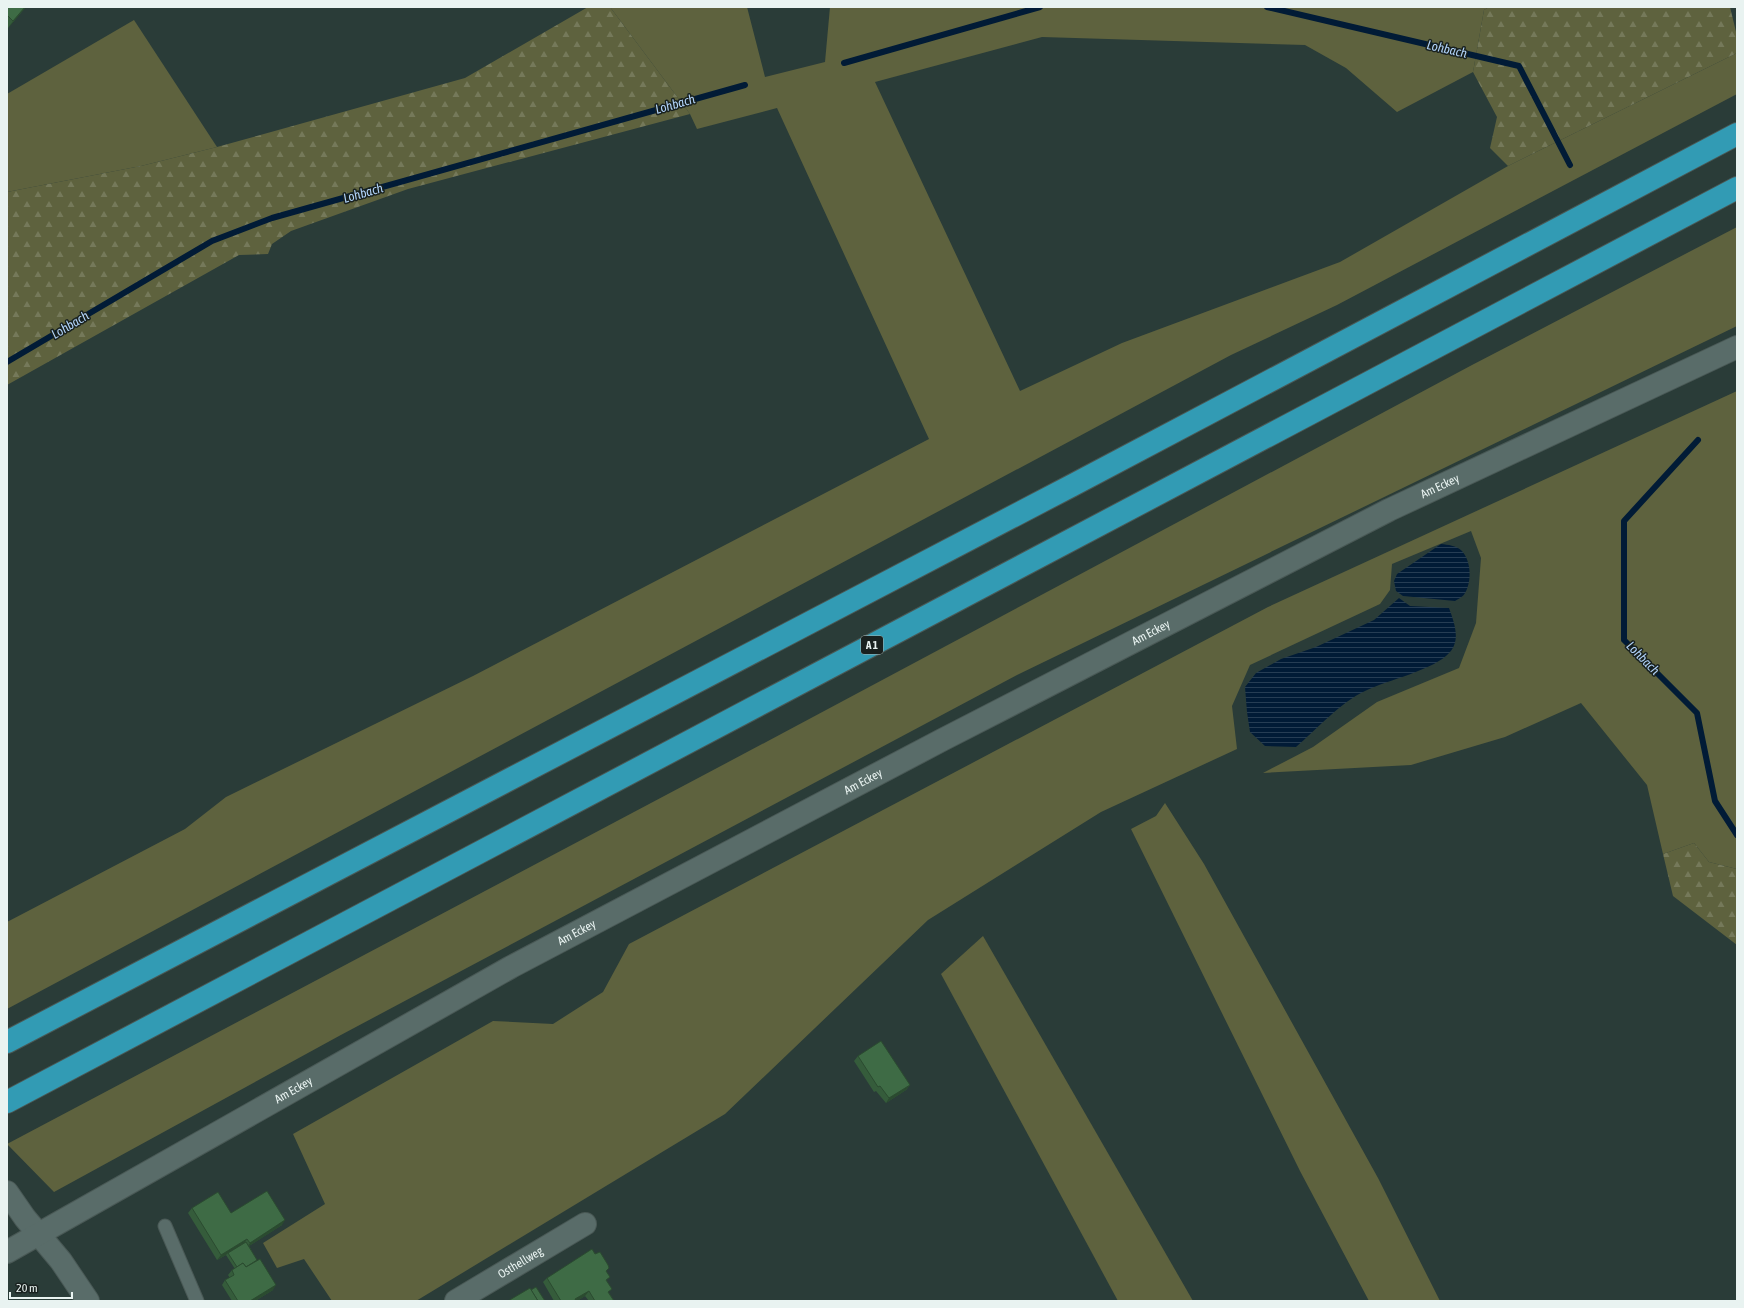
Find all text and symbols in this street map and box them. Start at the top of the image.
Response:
water label: Lohbach [1425,37,1469,61]
water label: Lohbach [653,91,697,117]
water label: Lohbach [341,180,385,206]
water label: Lohbach [49,308,92,342]
street label: Am Eckey [1418,471,1461,501]
street label: Am Eckey [1129,617,1172,648]
road number: A 1 [861,636,883,654]
water label: Lohbach [1623,638,1663,678]
street label: Am Eckey [842,766,885,797]
street label: Am Eckey [555,917,598,948]
street label: Am Eckey [272,1074,315,1106]
street label: Osthellweg [495,1243,546,1281]
scale bar [10,1274,72,1300]
text: 20 m [16,1281,38,1295]

